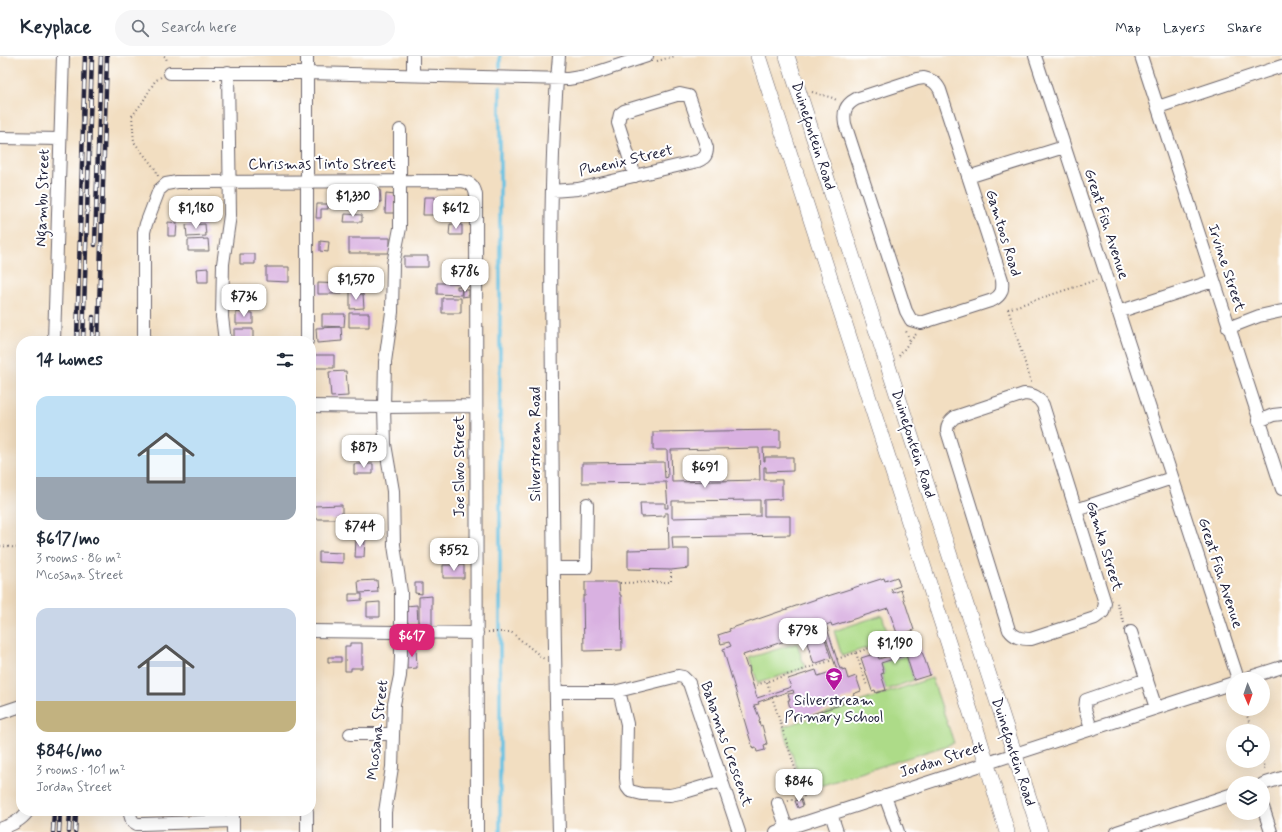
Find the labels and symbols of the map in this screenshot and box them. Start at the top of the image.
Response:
street label: Duinefontein Road [784,79,840,193]
street label: Phoenix Street [577,140,675,182]
street label: Ngambu Street [31,148,56,247]
street label: Chrismas Tinto Street [248,155,396,175]
street label: Great Fish Avenue [1079,166,1133,282]
pin: $1,330 [320,184,386,218]
street label: Gamtoos Road [980,187,1026,279]
pin: $1,180 [163,196,229,230]
pin: $612 [432,196,480,230]
street label: Irvine Street [1202,222,1250,314]
pin: $786 [441,259,489,293]
pin: $1,570 [323,267,389,301]
pin: $736 [220,284,268,318]
street label: Silverstream Road [526,387,546,501]
street label: Duinefontein Road [884,387,940,501]
street label: Joe Slovo Street [450,415,470,517]
pin: $873 [340,435,388,469]
pin: $691 [681,455,729,489]
street label: Gamka Street [1081,499,1127,594]
pin: $744 [336,514,384,548]
street label: Great Fish Avenue [1193,515,1247,631]
pin: $552 [430,538,478,572]
pin: $798 [779,618,827,652]
pin: $617 [388,624,436,658]
pin: $1,190 [862,631,928,665]
school or university icon: Silverstream Primary School [824,666,844,691]
north arrow [1226,672,1270,716]
street label: Mcosana Street [363,679,393,781]
street label: Bahamas Crescent [695,679,757,809]
place label: Silverstream Primary School [784,691,884,728]
street label: Duinefontein Road [984,695,1040,809]
street label: Jordan Street [897,737,987,783]
pin: $846 [775,769,823,803]

